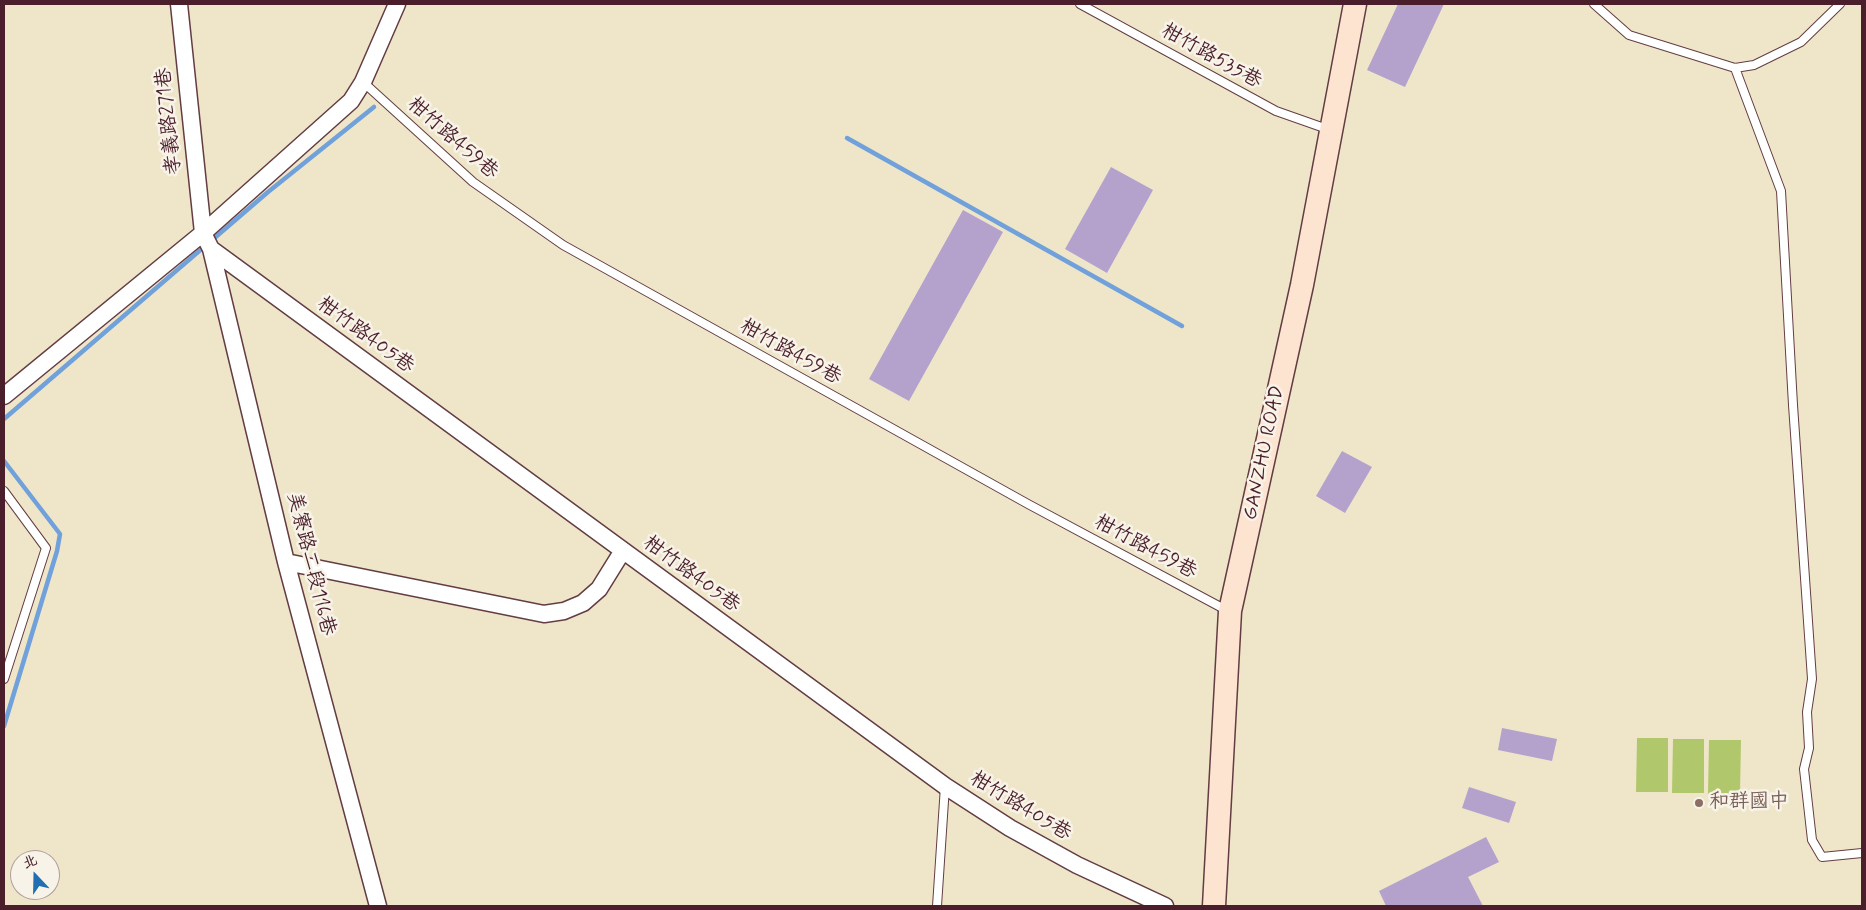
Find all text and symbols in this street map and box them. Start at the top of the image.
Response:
street label: 柑竹路535巷 [1156,19,1266,95]
street label: 孝義路271巷 [152,66,188,176]
street label: 柑竹路459巷 [402,93,502,185]
street label: 柑竹路405巷 [312,293,418,379]
street label: 柑竹路459巷 [735,315,845,391]
street label: GANZHU ROAD [1239,384,1291,522]
street label: 美寮路二段116巷 [281,490,339,638]
street label: 柑竹路459巷 [1090,511,1200,585]
street label: 柑竹路405巷 [638,532,744,618]
street label: 柑竹路405巷 [965,767,1075,847]
place label: 和群國中 [1709,791,1789,815]
marker: 和群國中 [1693,797,1705,809]
north arrow [10,850,60,900]
text: 北 [20,851,40,873]

